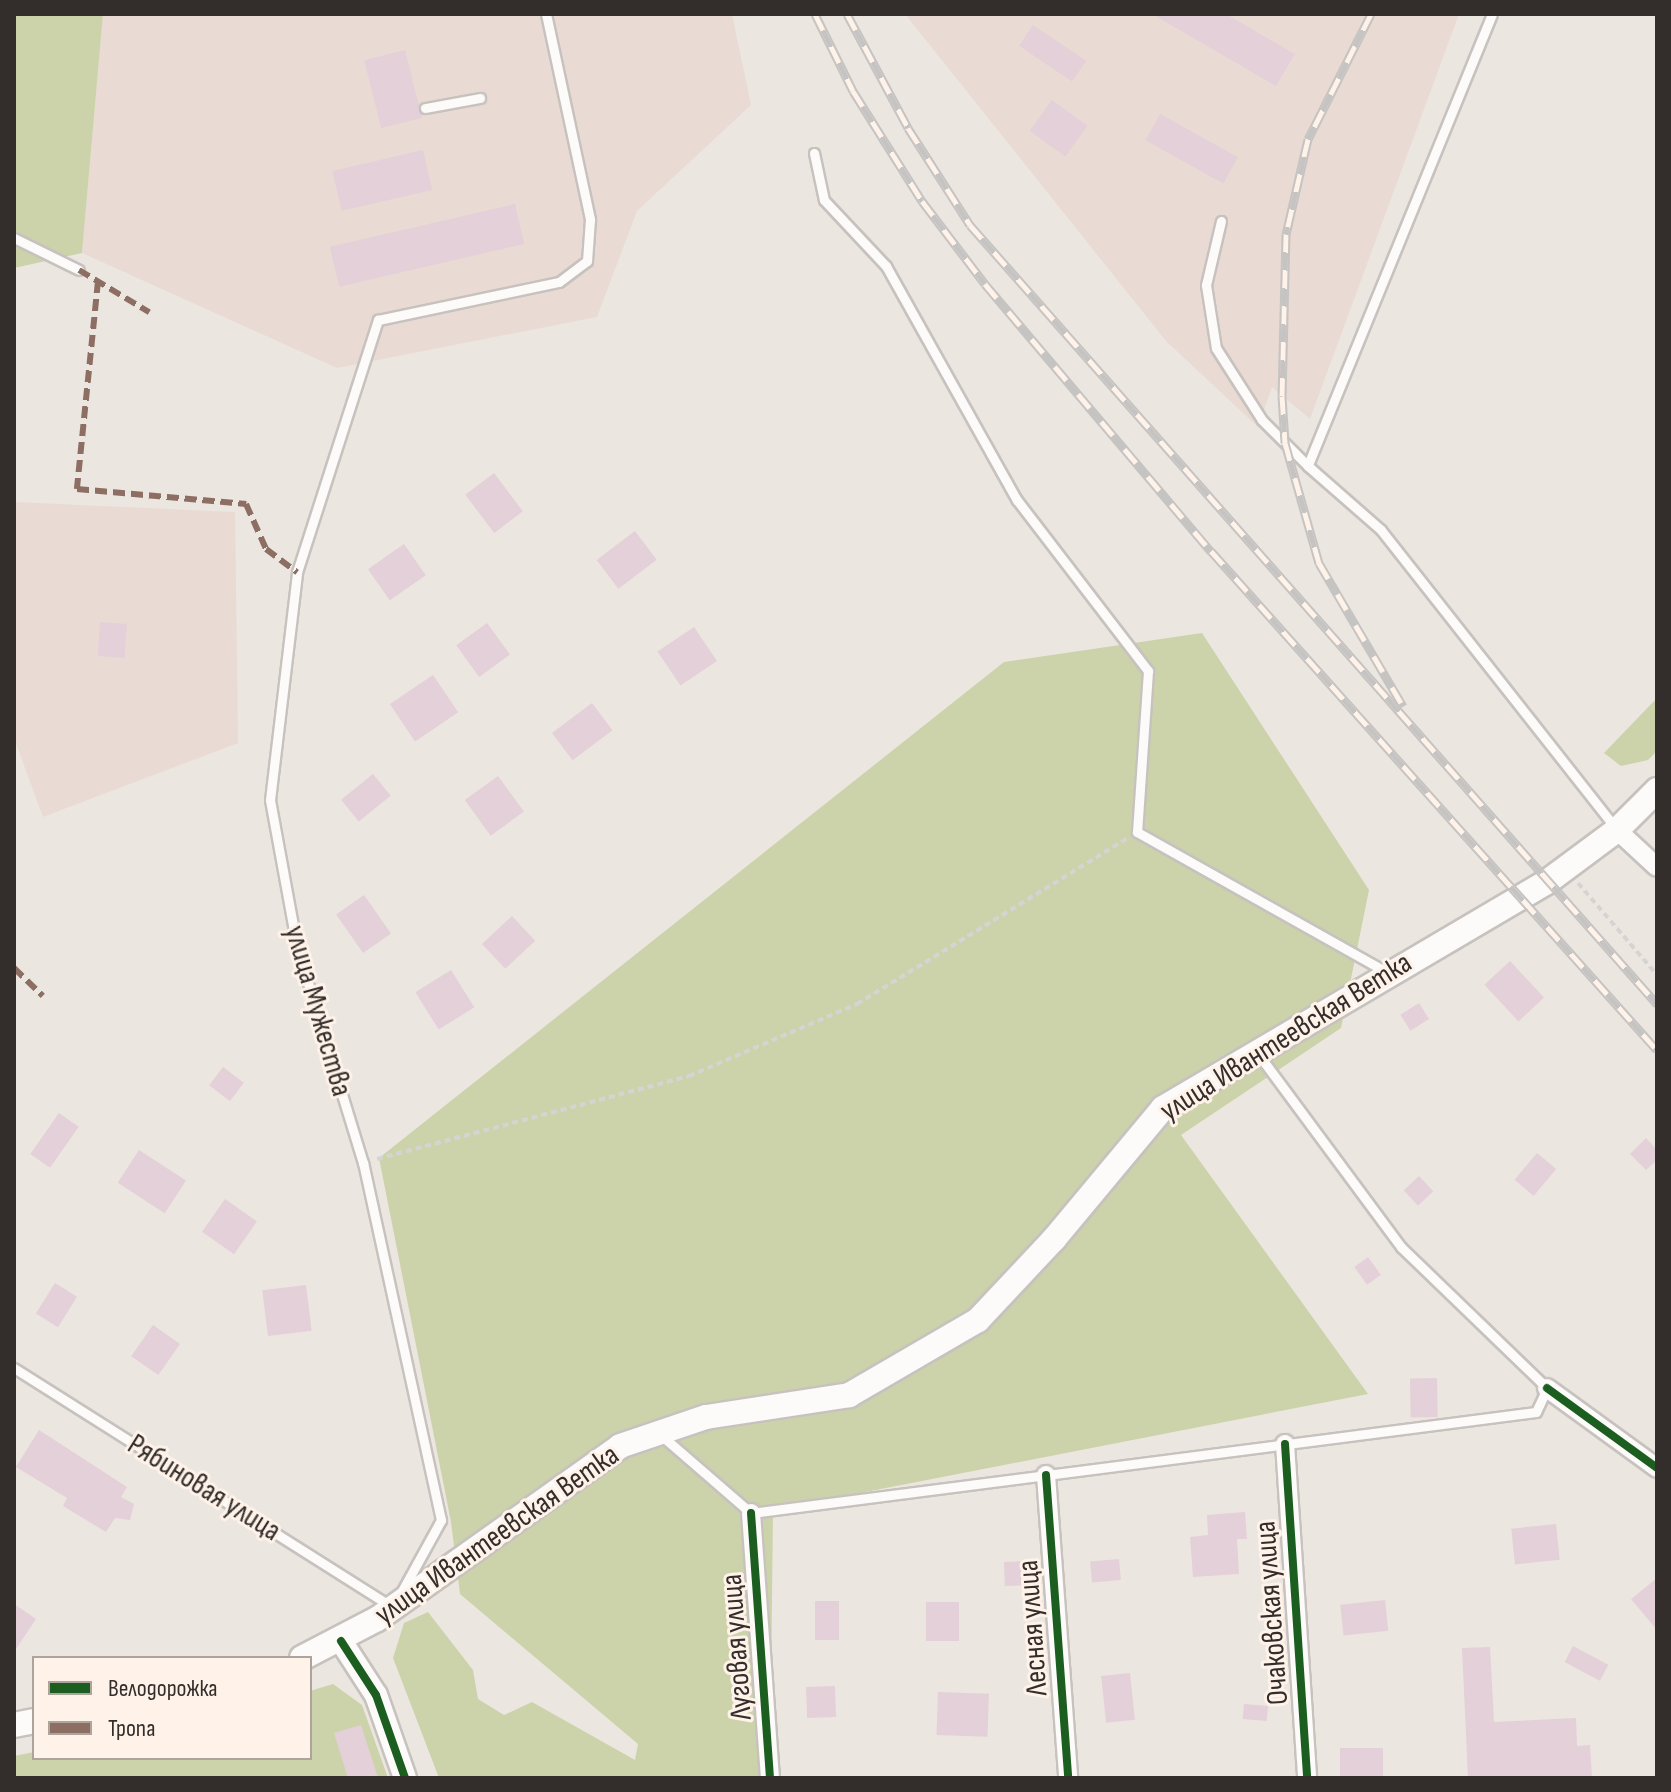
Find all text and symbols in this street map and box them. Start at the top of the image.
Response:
street label: улица Мужества [276,921,360,1101]
street label: улица Ивантеевская Ветка [1154,945,1418,1129]
street label: Рябиновая улица [121,1427,287,1549]
street label: улица Ивантеевская Ветка [368,1437,626,1633]
street label: Очаковская улица [1248,1520,1296,1706]
street label: Лесная улица [1010,1559,1056,1697]
street label: Луговая улица [714,1573,760,1721]
legend [32,1656,312,1760]
text: Велодорожка [108,1674,218,1703]
text: Тропа [108,1714,155,1743]

